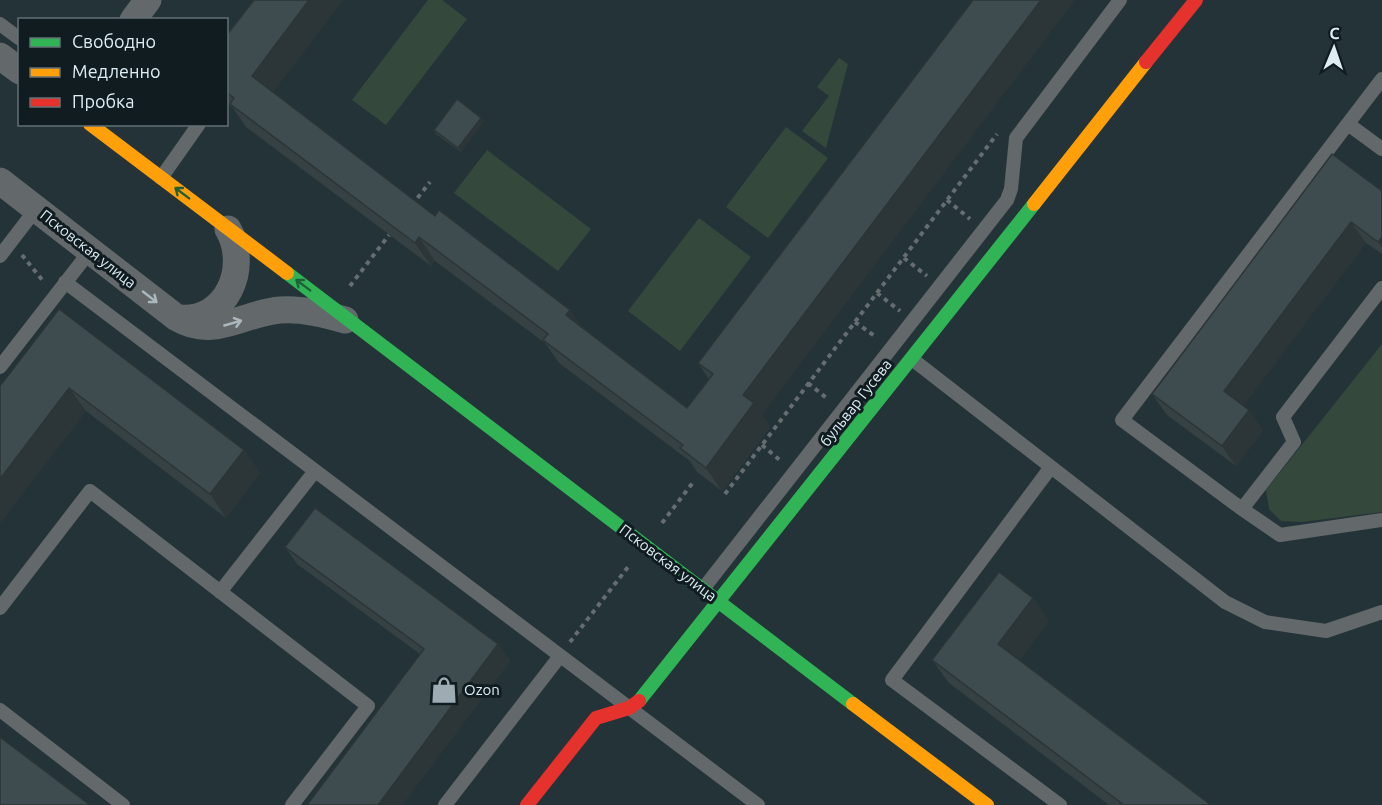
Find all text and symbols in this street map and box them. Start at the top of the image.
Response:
legend [18,18,228,126]
north arrow [1304,18,1364,78]
text: С [1329,24,1340,42]
text: Свободно [72,31,156,51]
text: Медленно [72,61,161,81]
text: Пробка [72,91,135,111]
one-way arrow [174,187,190,200]
street label: Псковская улица [37,206,140,291]
one-way arrow [295,279,311,291]
one-way arrow [142,291,158,304]
one-way arrow [223,317,242,328]
street label: бульвар Гусева [816,356,895,450]
street label: Псковская улица [617,521,720,605]
shop icon: Ozon [429,675,459,705]
place label: Ozon [464,681,500,698]

